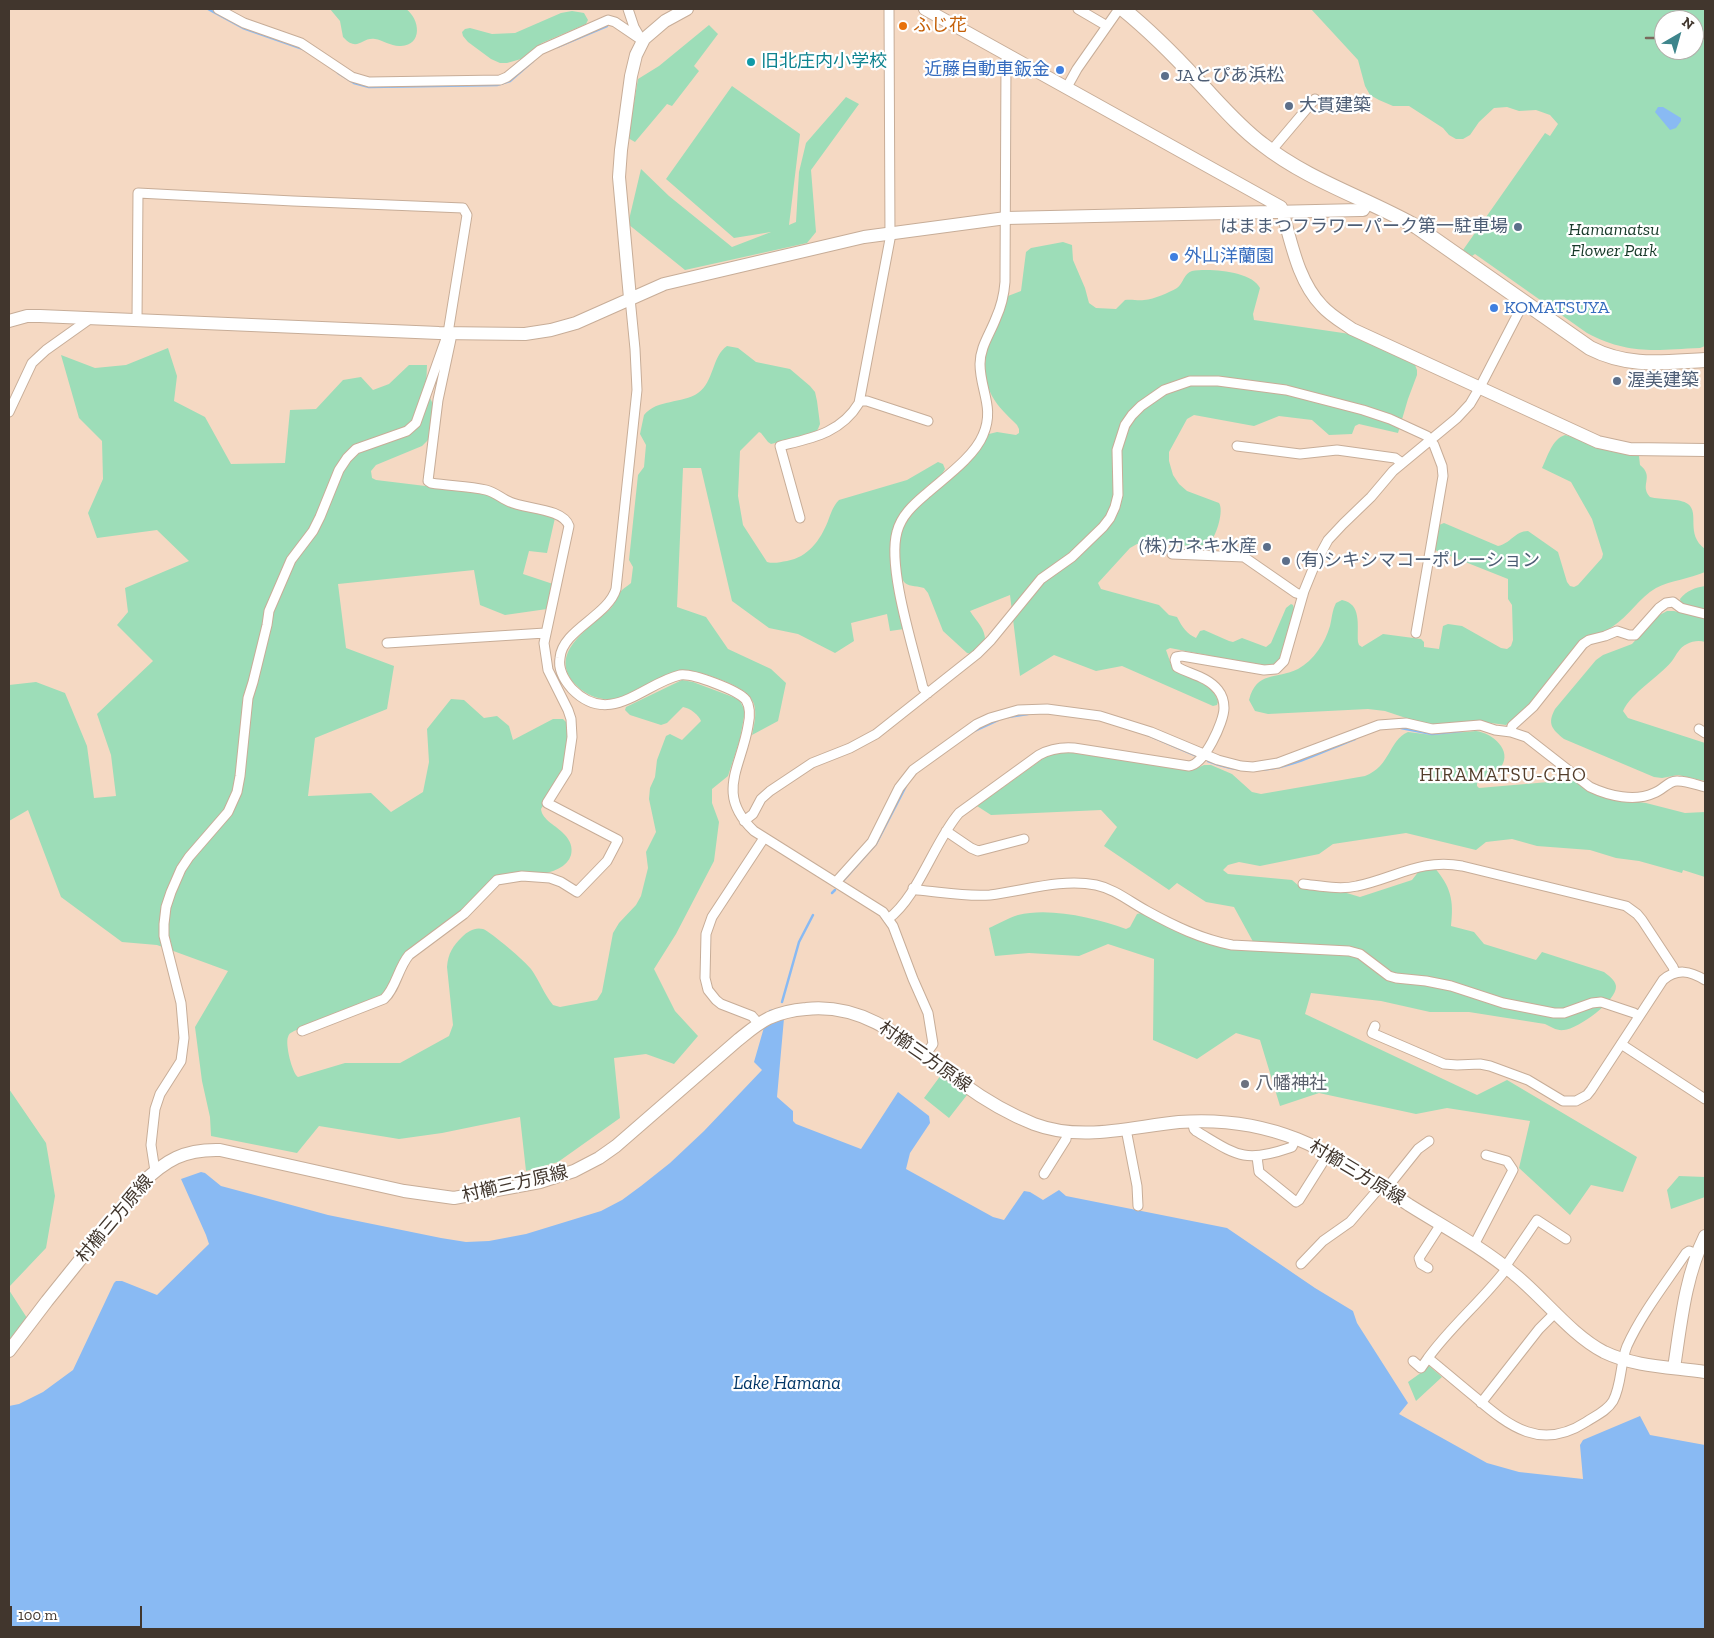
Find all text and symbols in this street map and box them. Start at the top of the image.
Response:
north arrow [1654,10,1704,60]
text: N [1678,14,1697,34]
place label: ふじ花 [913,15,967,37]
marker: ふじ花 [897,20,909,32]
place label: 旧北庄内小学校 [761,51,887,73]
marker: 旧北庄内小学校 [745,56,757,68]
place label: 近藤自動車鈑金 [924,59,1050,81]
marker: 近藤自動車鈑金 [1054,64,1066,76]
place label: JAとぴあ浜松 [1175,65,1284,87]
marker: JAとぴあ浜松 [1159,70,1171,82]
place label: 大貫建築 [1299,95,1371,117]
marker: 大貫建築 [1283,100,1295,112]
place label: はままつフラワーパーク第一駐車場 [1220,216,1508,238]
park label: Hamamatsu Flower Park [1568,219,1660,262]
marker: はままつフラワーパーク第一駐車場 [1512,221,1524,233]
place label: 外山洋蘭園 [1184,246,1274,268]
marker: 外山洋蘭園 [1168,251,1180,263]
place label: KOMATSUYA [1504,297,1609,319]
marker: KOMATSUYA [1488,302,1500,314]
place label: 渥美建築 [1627,370,1699,392]
marker: 渥美建築 [1611,375,1623,387]
place label: (株)カネキ水産 [1139,536,1257,558]
marker: (株)カネキ水産 [1261,541,1273,553]
place label: (有)シキシマコーポレーション [1296,550,1540,572]
marker: (有)シキシマコーポレーション [1280,555,1292,567]
district label: HIRAMATSU-CHO [1418,765,1588,787]
street label: 村櫛三方原線 [875,1017,975,1097]
place label: 八幡神社 [1255,1073,1327,1095]
marker: 八幡神社 [1239,1078,1251,1090]
street label: 村櫛三方原線 [1305,1136,1409,1210]
street label: 村櫛三方原線 [460,1161,570,1207]
street label: 村櫛三方原線 [72,1171,158,1267]
water label: Lake Hamana [733,1373,841,1395]
scale bar [12,1596,145,1628]
text: 100 m [18,1606,57,1624]

